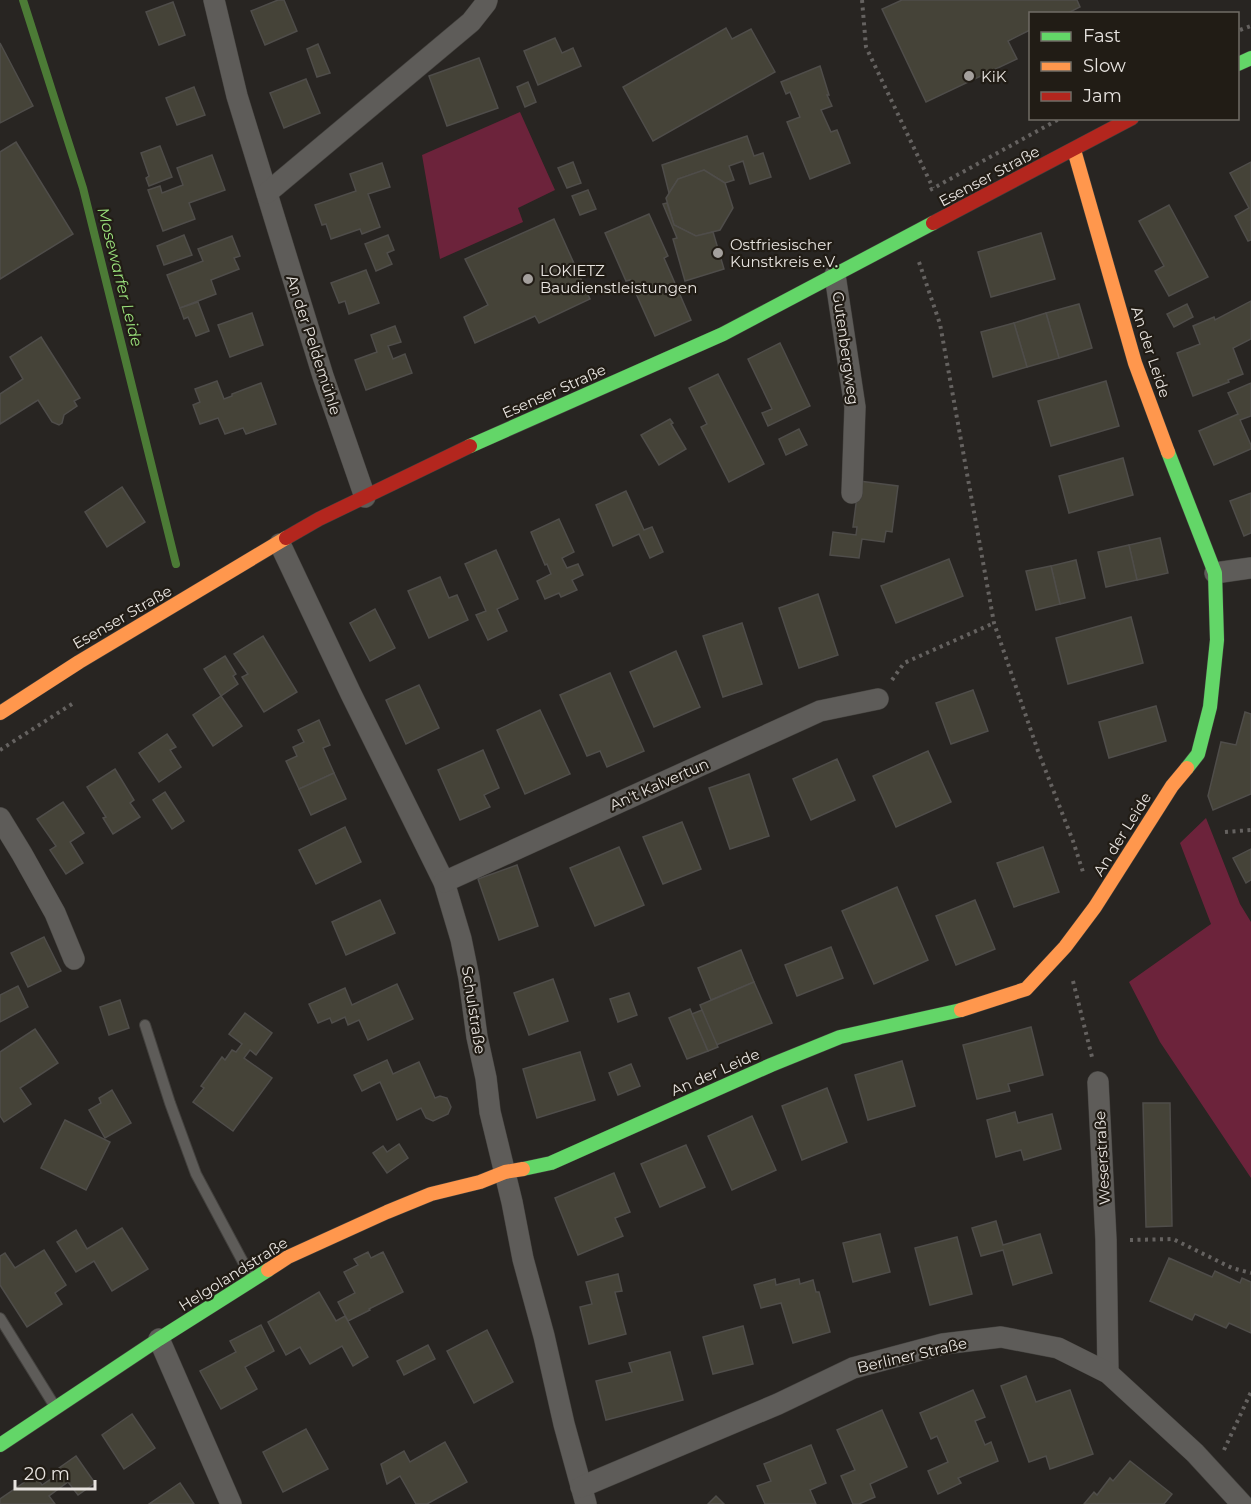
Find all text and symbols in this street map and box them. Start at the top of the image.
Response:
legend [1029,12,1239,120]
text: Fast [1083,25,1121,47]
text: Slow [1083,55,1126,77]
place label: KiK [981,67,1007,86]
marker: KiK [962,69,976,83]
text: Jam [1082,85,1122,107]
street label: Esenser Straße [935,141,1043,211]
water label: Mosewarfer Leide [93,205,147,349]
place label: Ostfriesischer Kunstkreis e.V. [730,235,838,271]
marker: Ostfriesischer Kunstkreis e.V. [711,246,725,260]
place label: LOKIETZ Baudienstleistungen [540,261,697,297]
marker: LOKIETZ Baudienstleistungen [521,272,535,286]
street label: An der Peldemühle [282,273,346,417]
street label: Gutenbergweg [829,290,863,406]
street label: An der Leide [1127,304,1175,400]
street label: Esenser Straße [499,360,609,422]
street label: Esenser Straße [69,581,175,653]
street label: An't Kalvertun [606,754,712,814]
street label: An der Leide [1089,789,1155,879]
street label: Schulstraße [458,965,490,1055]
street label: An der Leide [668,1044,762,1100]
street label: Weserstraße [1090,1111,1114,1205]
street label: Helgolandstraße [175,1233,291,1315]
street label: Berliner Straße [855,1333,969,1377]
scale bar [15,1453,94,1491]
text: 20 m [24,1463,70,1485]

